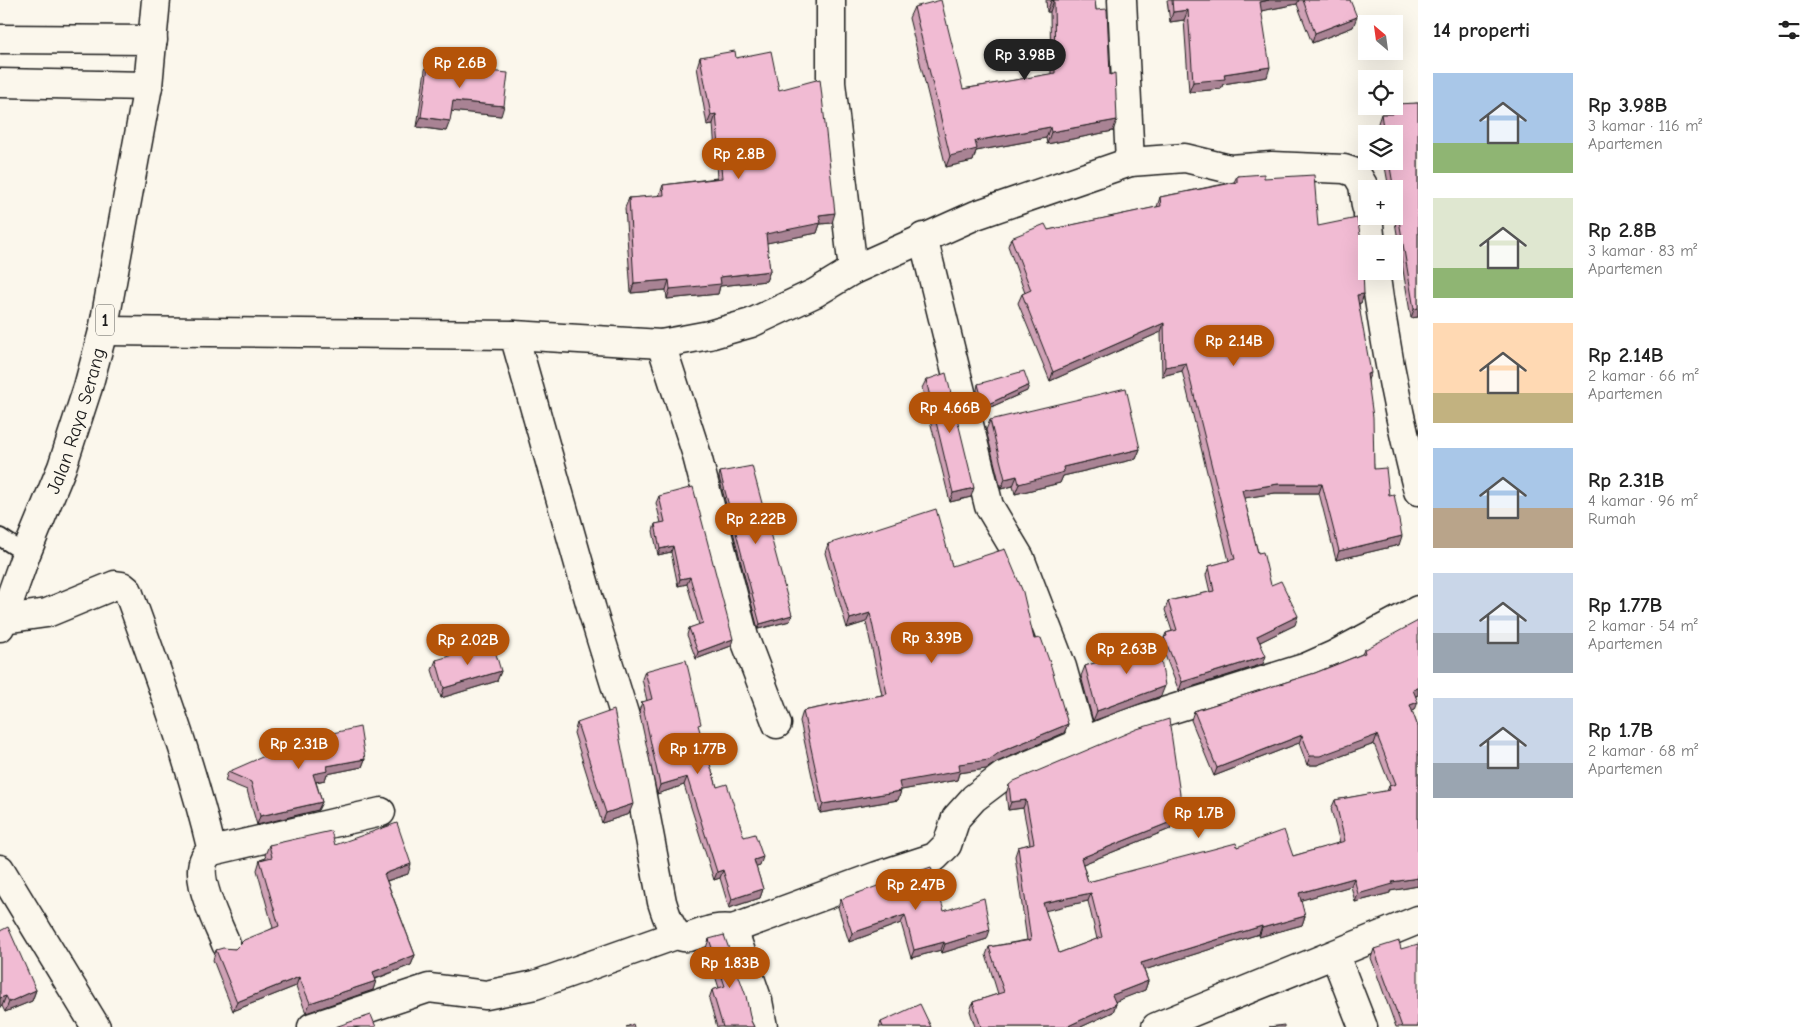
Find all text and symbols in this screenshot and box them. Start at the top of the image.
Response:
north arrow [1358,15,1402,60]
map controls [1358,15,1403,280]
icon: filters [1775,16,1803,44]
text: 14 properti [1433,18,1530,42]
pin: Rp 3.98B [973,38,1077,81]
pin: Rp 2.6B [414,46,506,89]
text: Rp 3.98B [995,46,1055,64]
text: Rp 2.6B [434,54,486,72]
button: locate [1358,70,1403,115]
icon: home [1473,93,1533,153]
text: Rp 3.98B [1588,93,1667,117]
text: 3 kamar · 116 m² [1588,117,1702,135]
button: layers [1358,125,1403,170]
text: Apartemen [1588,135,1663,153]
pin: Rp 2.8B [693,138,785,180]
text: Rp 2.8B [713,145,765,163]
button: + [1358,180,1403,225]
icon: home [1473,218,1533,278]
text: Rp 2.8B [1588,218,1657,242]
button: − [1358,235,1403,280]
text: 3 kamar · 83 m² [1588,242,1697,260]
text: Apartemen [1588,260,1663,278]
road number: 1 [96,304,114,336]
pin: Rp 2.14B [1182,324,1286,367]
text: Rp 2.14B [1205,332,1263,350]
icon: home [1473,343,1533,403]
text: Rp 2.14B [1588,343,1664,367]
street label: Jalan Raya Serang [42,345,110,497]
text: 2 kamar · 66 m² [1588,367,1699,385]
text: Apartemen [1588,385,1663,403]
pin: Rp 4.66B [898,392,1002,434]
text: Rp 4.66B [920,399,980,417]
icon: home [1473,468,1533,528]
text: Rp 2.31B [1588,468,1664,492]
text: 4 kamar · 96 m² [1588,492,1698,510]
pin: Rp 2.22B [704,502,808,545]
text: Rp 2.22B [726,510,786,528]
text: Rumah [1588,510,1636,528]
icon: home [1473,593,1533,653]
text: Rp 1.77B [1588,593,1662,617]
text: 2 kamar · 54 m² [1588,617,1698,635]
pin: Rp 3.39B [880,622,984,664]
pin: Rp 2.02B [416,624,520,666]
text: Rp 3.39B [902,629,962,647]
text: Rp 2.02B [437,631,499,649]
pin: Rp 2.63B [1075,632,1179,675]
text: Apartemen [1588,635,1663,653]
text: Rp 2.63B [1097,640,1157,658]
icon: home [1473,718,1533,778]
text: Rp 1.7B [1588,718,1653,742]
pin: Rp 2.31B [247,728,351,770]
pin: Rp 1.77B [646,732,750,775]
text: Rp 2.31B [270,735,328,753]
text: Rp 1.77B [670,740,726,758]
text: 2 kamar · 68 m² [1588,742,1698,760]
text: Apartemen [1588,760,1663,778]
pin: Rp 1.7B [1153,796,1245,839]
text: Rp 1.7B [1174,804,1224,822]
pin: Rp 2.47B [864,868,968,911]
text: Rp 2.47B [887,876,945,894]
pin: Rp 1.83B [678,946,782,989]
text: Rp 1.83B [701,954,759,972]

